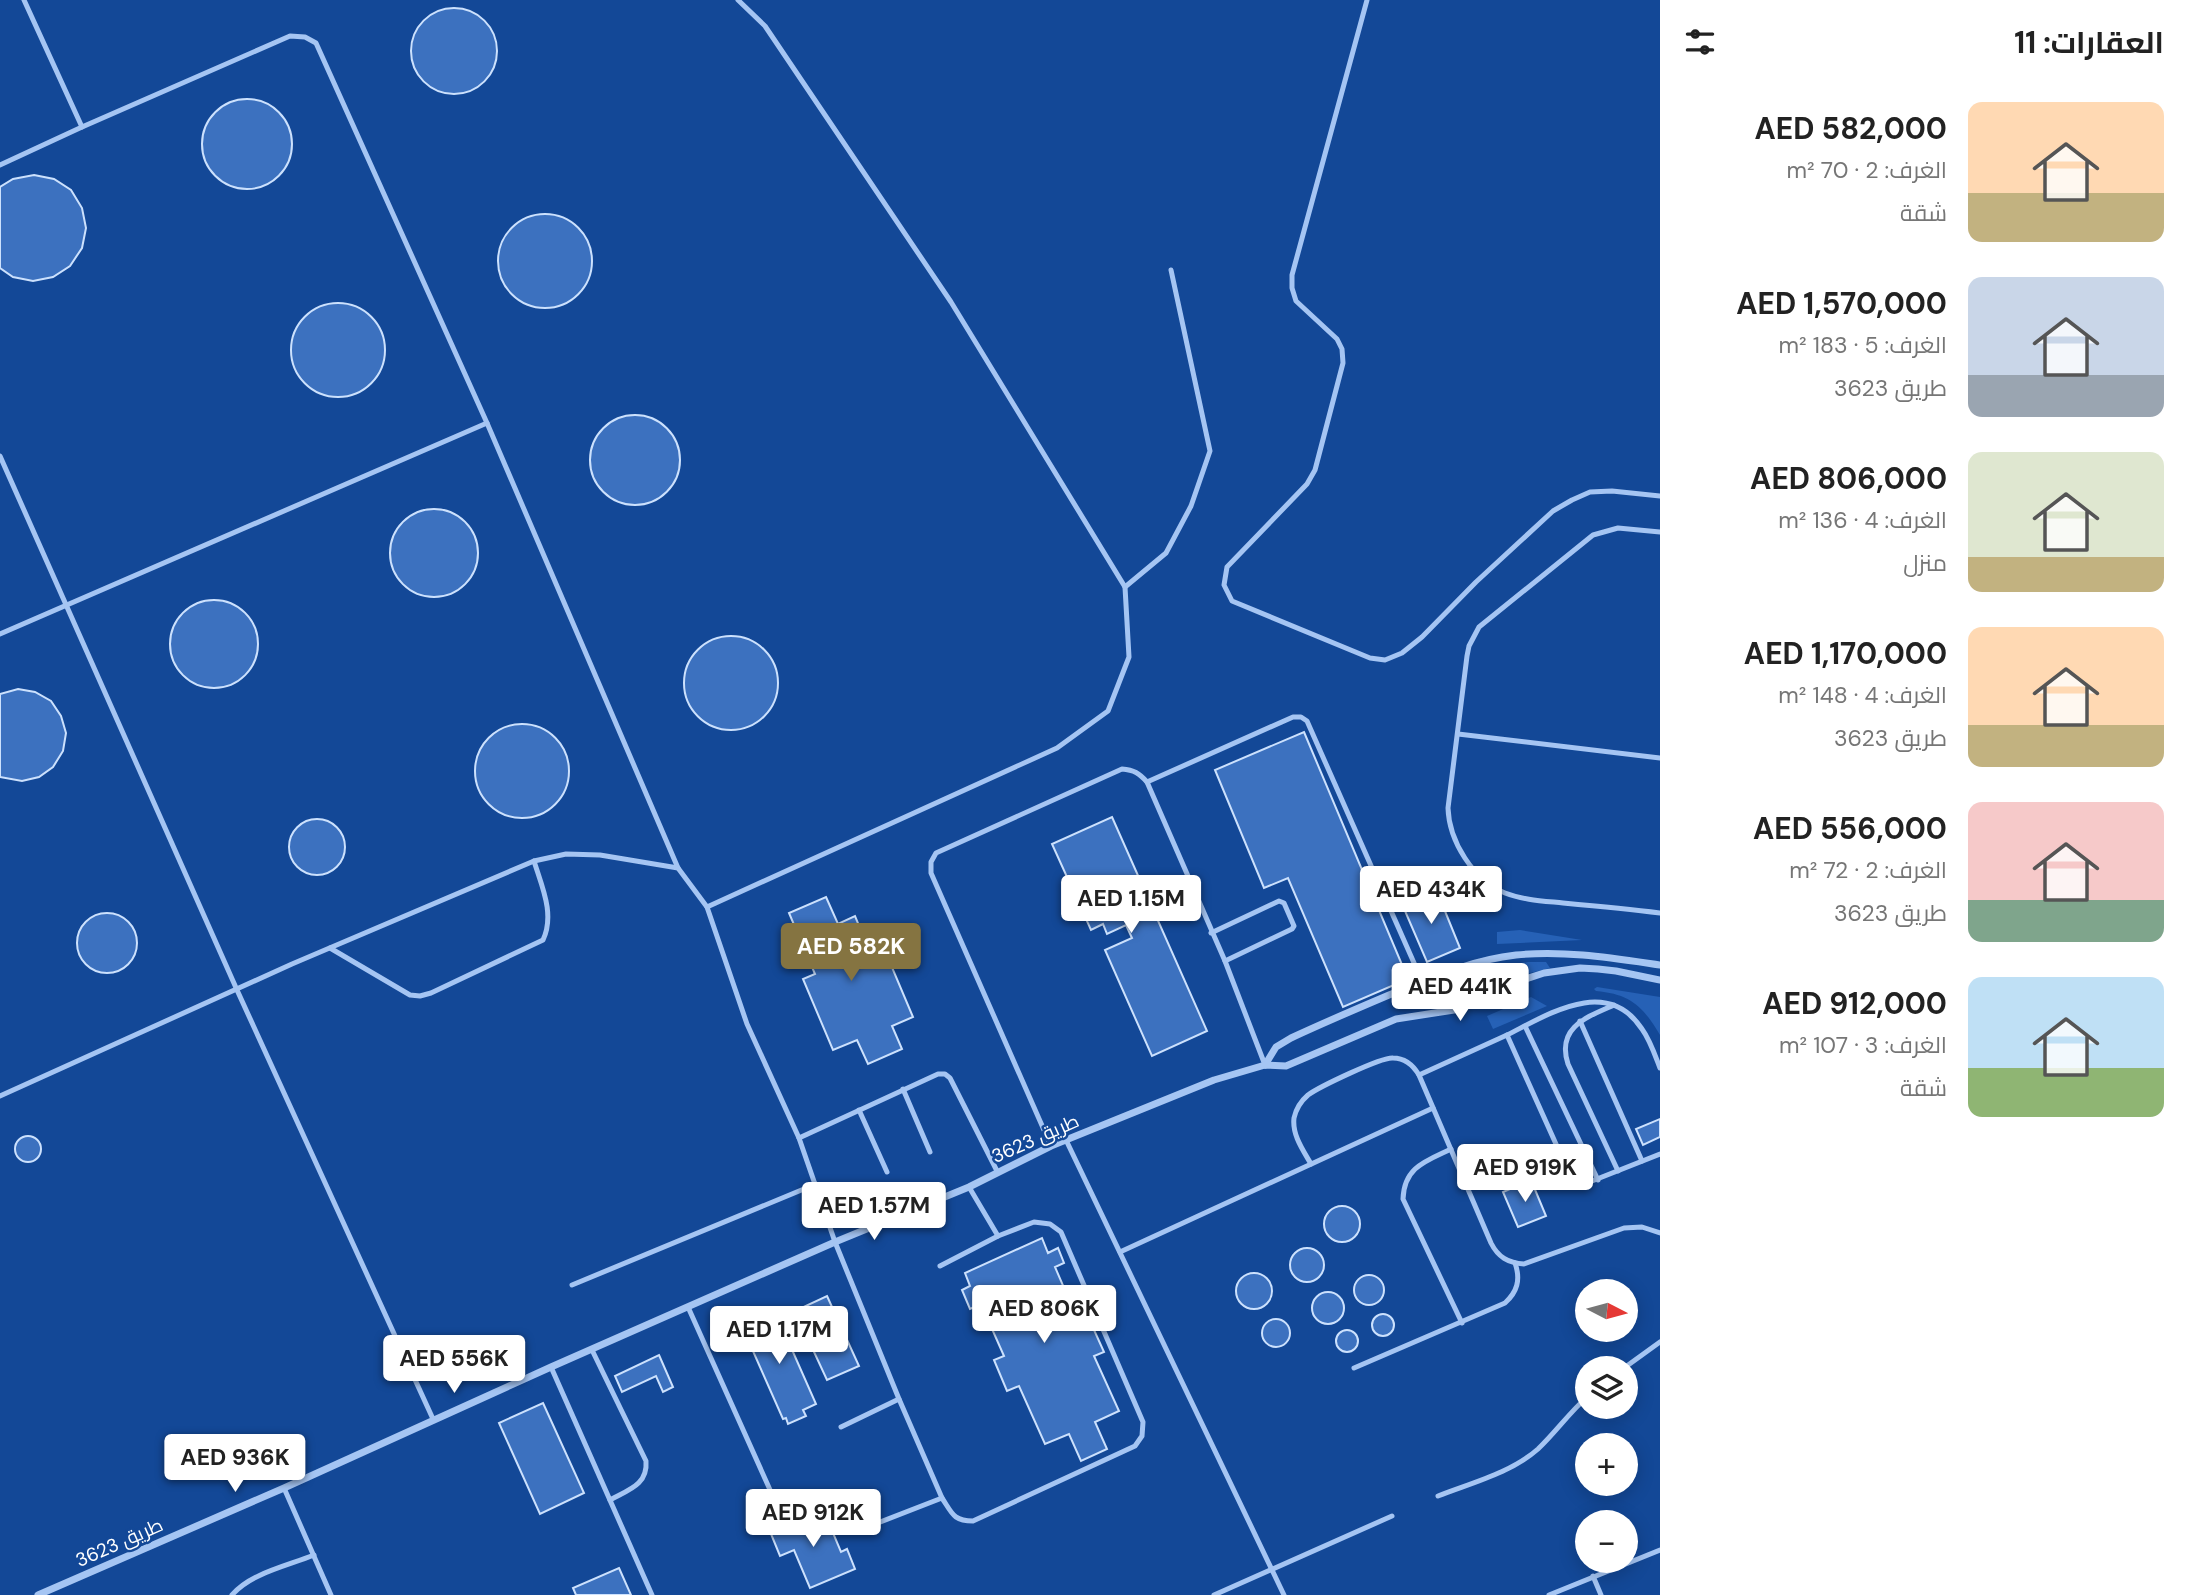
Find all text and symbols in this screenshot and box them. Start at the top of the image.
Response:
icon: filters [1681,23,1719,61]
text: العقارات: 11 [2014,23,2164,62]
text: AED 582,000 [1754,109,1947,148]
icon: home [2024,130,2108,214]
text: الغرف: 2 · 70 m² [1786,155,1947,185]
text: شقة [1900,198,1947,228]
text: AED 1,570,000 [1736,284,1947,323]
icon: home [2024,305,2108,389]
text: الغرف: 5 · 183 m² [1779,330,1947,360]
text: طريق 3623 [1834,373,1947,403]
text: AED 806,000 [1750,459,1947,498]
icon: home [2024,480,2108,564]
text: الغرف: 4 · 136 m² [1778,505,1947,535]
text: منزل [1903,548,1947,578]
text: AED 1,170,000 [1744,634,1947,673]
icon: home [2024,655,2108,739]
text: الغرف: 4 · 148 m² [1778,680,1947,710]
text: طريق 3623 [1834,723,1947,753]
text: AED 556,000 [1753,809,1947,848]
icon: home [2024,830,2108,914]
text: الغرف: 2 · 72 m² [1789,855,1947,885]
pin: AED 434K [1359,866,1503,926]
text: AED 434K [1376,874,1486,904]
pin: AED 1.15M [1051,876,1211,935]
text: AED 1.15M [1077,883,1185,913]
text: طريق 3623 [1834,898,1947,928]
pin: AED 582K [779,923,923,983]
text: AED 582K [797,931,905,961]
pin: AED 441K [1388,964,1532,1023]
text: AED 441K [1408,971,1512,1001]
text: AED 912,000 [1762,984,1947,1023]
icon: home [2024,1005,2108,1089]
text: الغرف: 3 · 107 m² [1779,1030,1947,1060]
text: شقة [1900,1073,1947,1103]
street label: طريق 3623 [987,1108,1083,1169]
pin: AED 919K [1453,1144,1597,1204]
text: AED 919K [1473,1152,1577,1182]
pin: AED 1.57M [794,1182,954,1242]
text: AED 1.57M [818,1190,930,1220]
north arrow [1575,1279,1638,1342]
map controls [1575,1279,1638,1573]
pin: AED 806K [972,1286,1116,1345]
text: AED 806K [988,1293,1100,1323]
pin: AED 1.17M [699,1306,859,1366]
text: AED 1.17M [726,1314,832,1344]
pin: AED 556K [382,1336,526,1395]
text: AED 556K [399,1343,509,1373]
button: layers [1575,1356,1638,1419]
button: + [1575,1433,1638,1496]
pin: AED 936K [163,1434,307,1494]
text: AED 936K [180,1442,290,1472]
pin: AED 912K [741,1490,885,1549]
text: AED 912K [762,1497,864,1527]
button: − [1575,1510,1638,1573]
street label: طريق 3623 [71,1512,167,1573]

